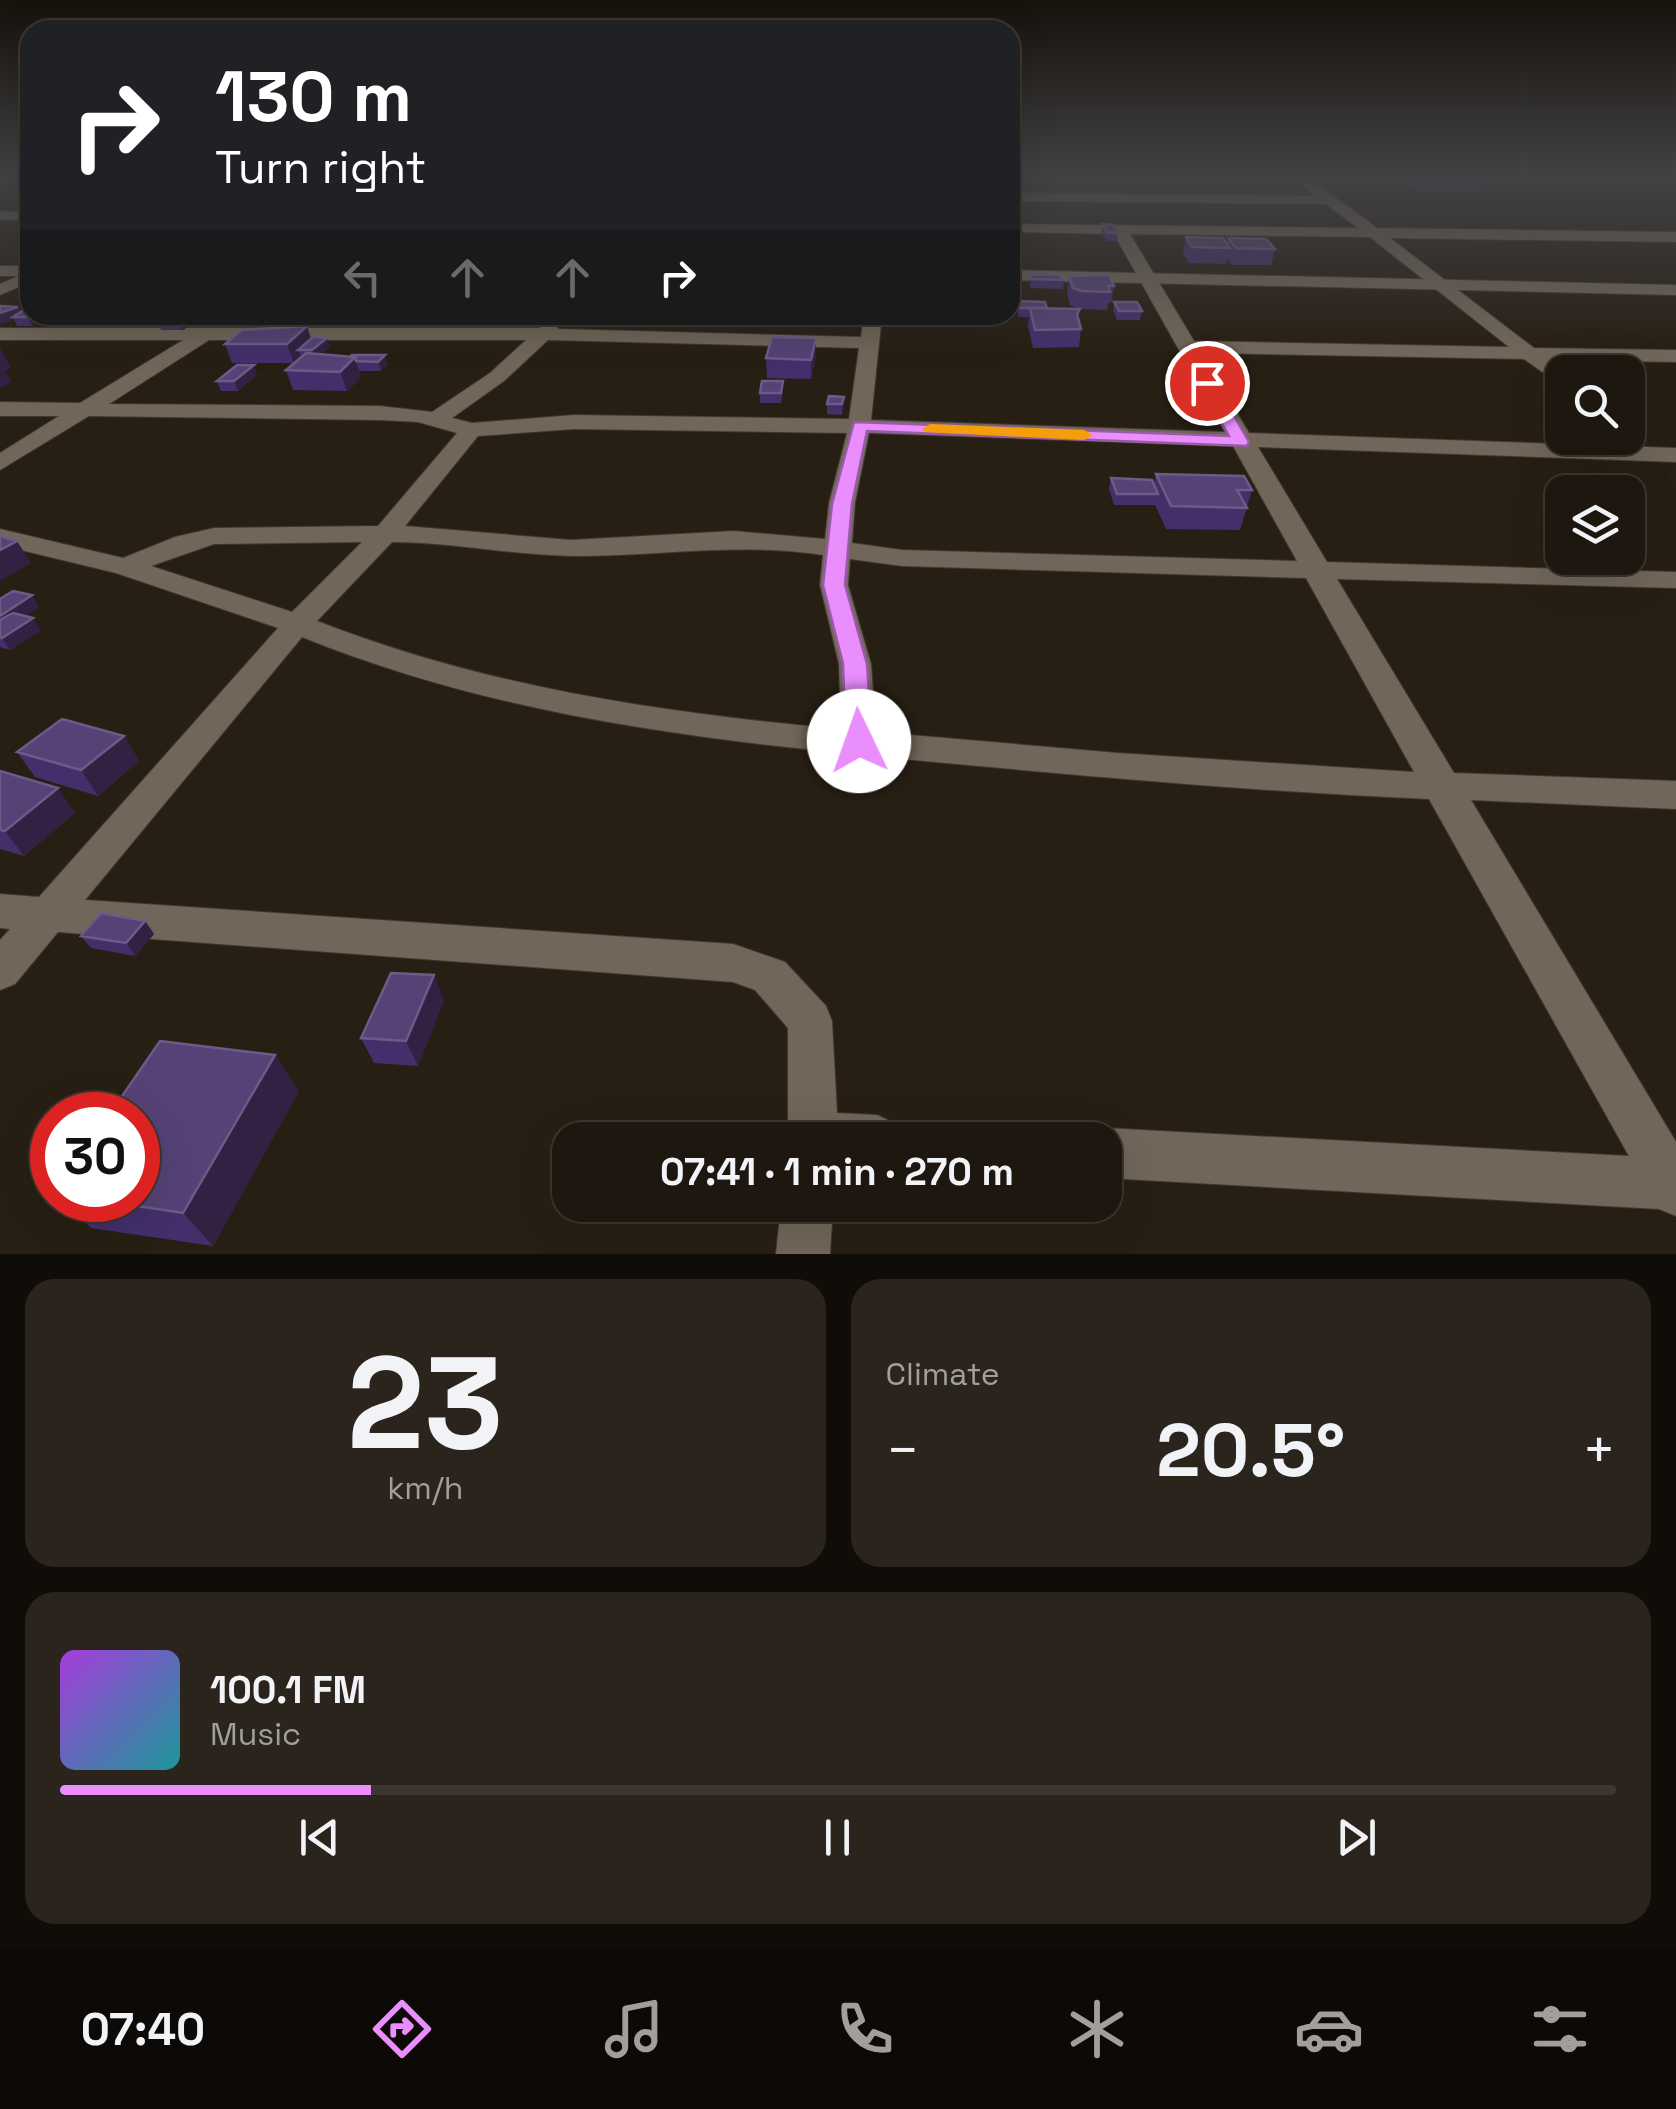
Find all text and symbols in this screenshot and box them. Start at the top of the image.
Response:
text: 130 m [215,52,412,141]
icon: right [50,60,180,190]
text: Turn right [215,139,426,196]
icon: left [335,250,390,305]
icon: ahead [440,250,495,305]
icon: ahead [545,250,600,305]
icon: right [650,250,705,305]
pin [1165,341,1250,426]
map controls [1545,355,1645,575]
button: search [1545,355,1645,455]
icon: arrive [1180,356,1235,411]
button: layers [1545,475,1645,575]
position arrow [807,689,911,793]
speed limit sign: 30 [30,1092,160,1222]
text: 07:41 · 1 min · 270 m [660,1148,1014,1196]
text: 23 [347,1320,503,1486]
text: Climate [886,1354,1000,1394]
text: 20.5° [1156,1402,1345,1498]
text: − [886,1415,920,1485]
text: + [1582,1415,1616,1485]
text: km/h [387,1468,463,1508]
text: 100.1 FM [210,1666,366,1714]
text: Music [210,1714,301,1754]
icon: previous [292,1810,347,1865]
icon: pause [810,1810,865,1865]
icon: next [1329,1810,1384,1865]
icon: directions [367,1994,437,2064]
icon: music [599,1994,669,2064]
icon: phone [830,1994,900,2064]
icon: climate [1062,1994,1132,2064]
icon: car [1294,1994,1364,2064]
icon: filters [1525,1994,1595,2064]
text: 07:40 [81,2001,205,2058]

